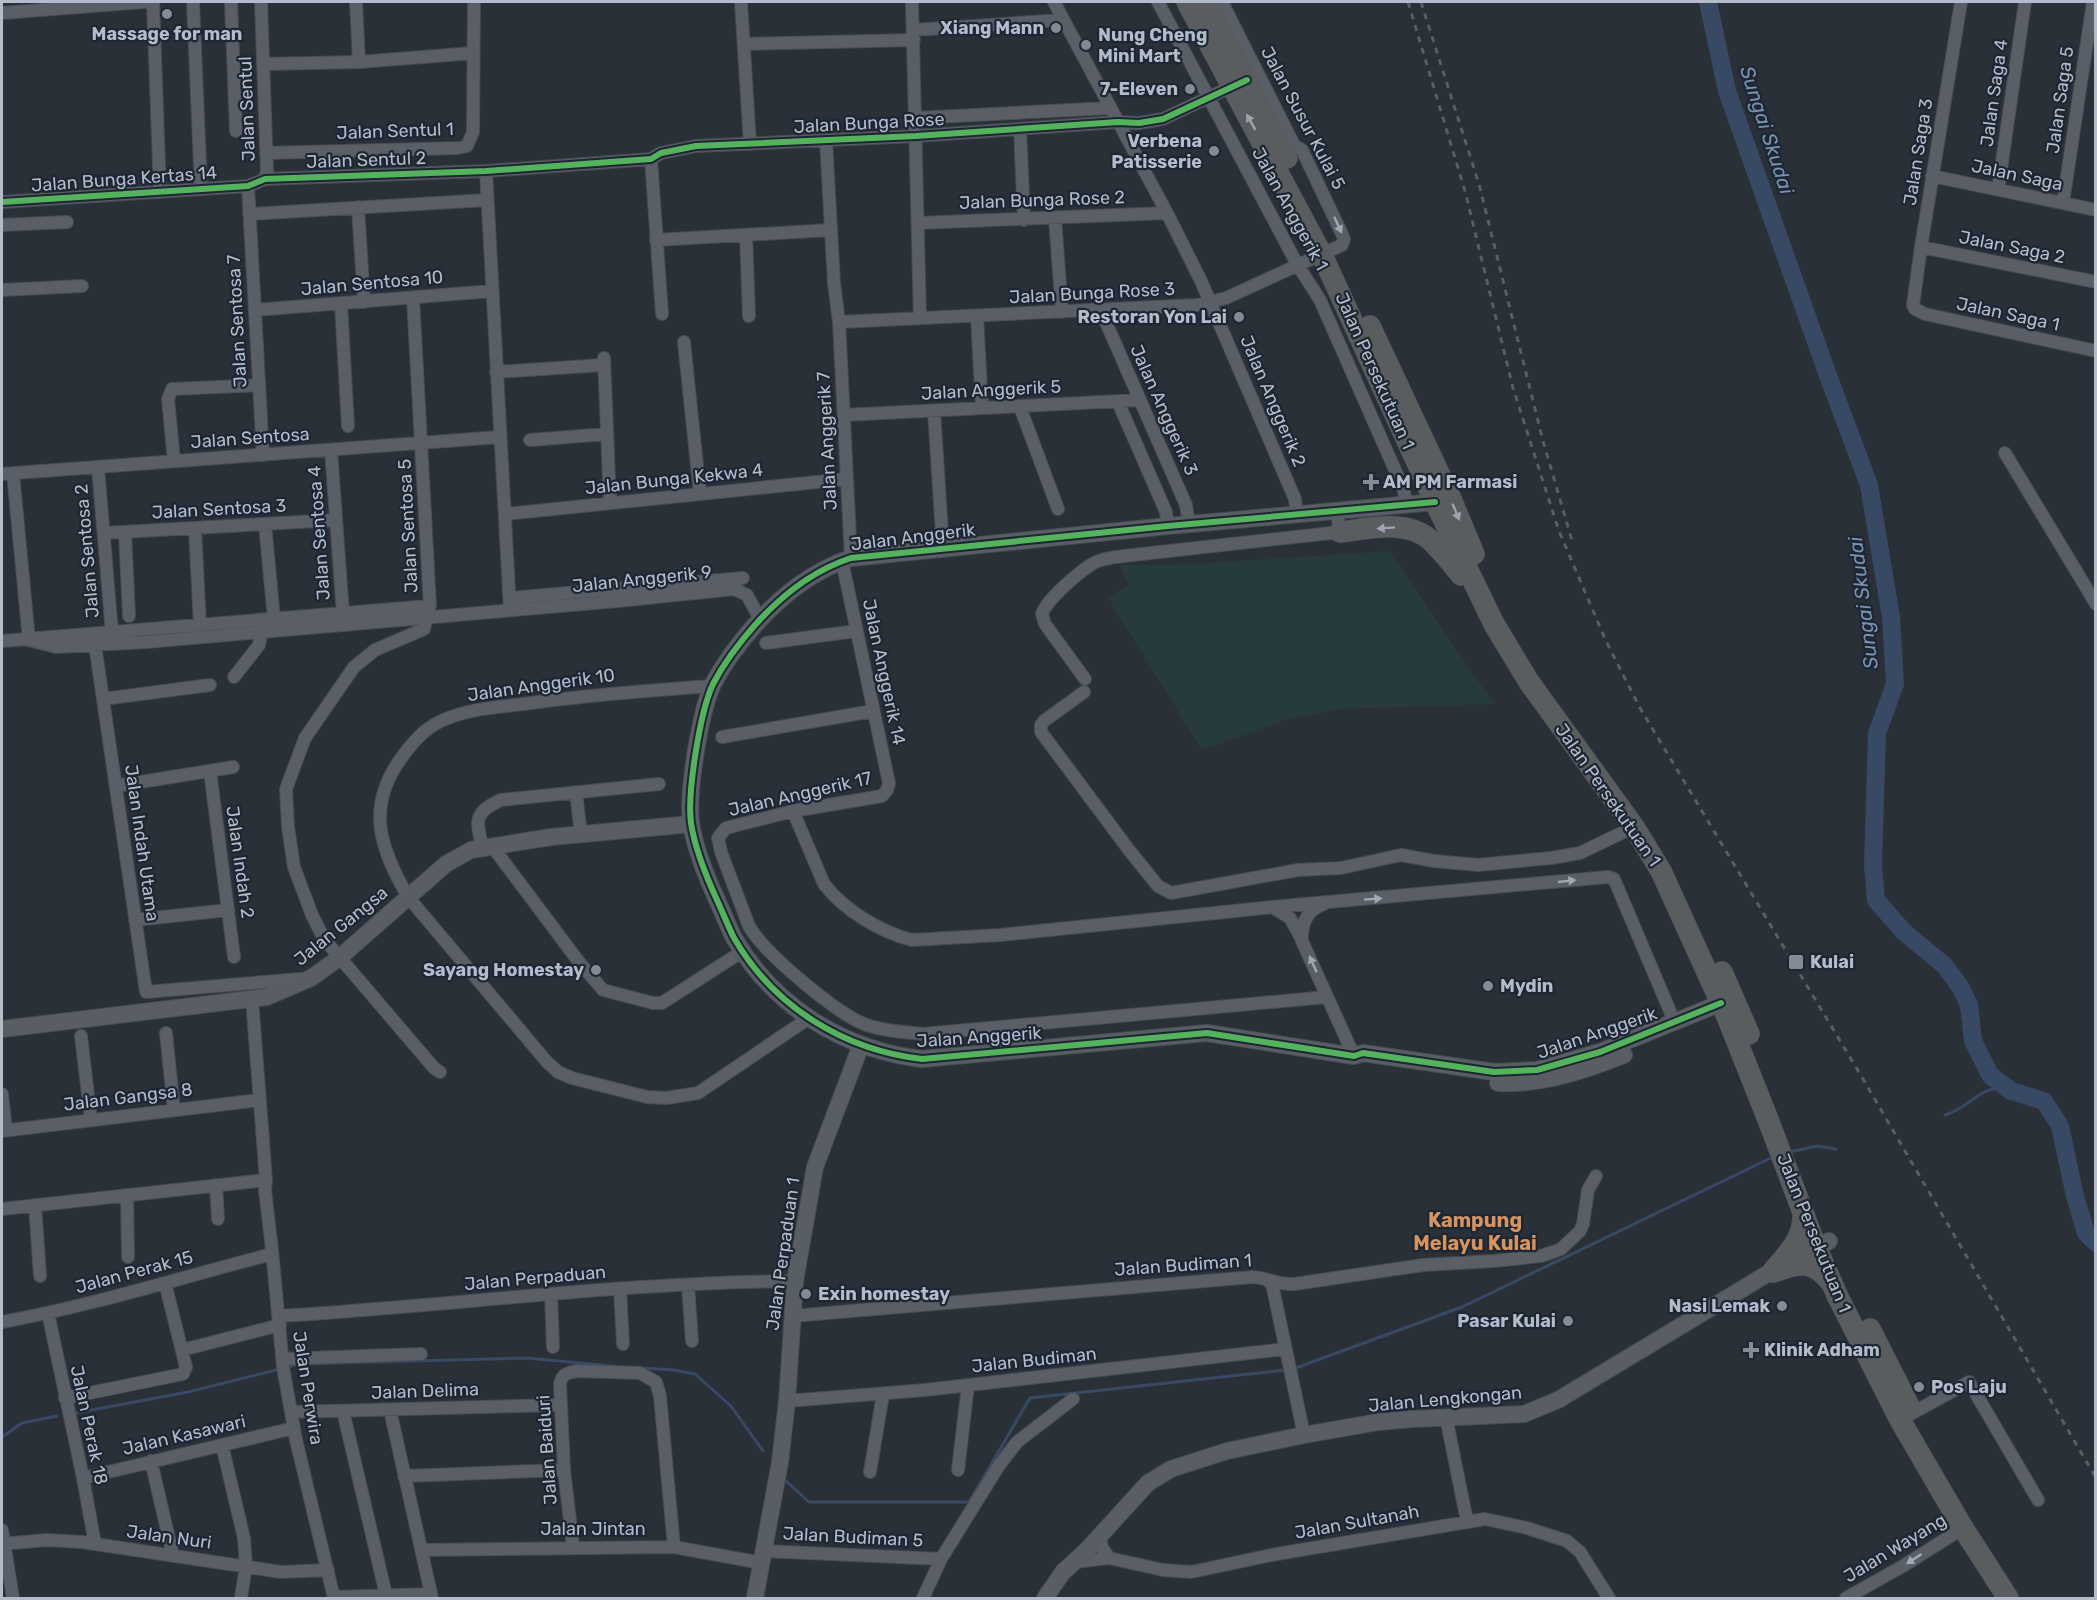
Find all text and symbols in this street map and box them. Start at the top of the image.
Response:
marker: Massage for man [160,7,174,21]
place label: Xiang Mann [940,17,1044,39]
marker: Xiang Mann [1049,21,1063,35]
place label: Massage for man [92,23,242,45]
place label: Nung Cheng Mini Mart [1098,24,1207,67]
marker: Nung Cheng Mini Mart [1079,38,1093,52]
street label: Jalan Saga 4 [1976,38,2012,148]
street label: Jalan Susur Kulai 5 [1256,43,1350,193]
street label: Jalan Saga 5 [2042,45,2078,155]
street label: Jalan Sentul [234,56,260,162]
water label: Sungai Skudai [1735,63,1799,198]
place label: 7-Eleven [1100,78,1178,100]
marker: 7-Eleven [1183,82,1197,96]
street label: Jalan Saga 3 [1899,97,1937,207]
street label: Jalan Bunga Rose [793,108,945,138]
one-way arrow [1246,113,1256,130]
street label: Jalan Sentul 1 [336,118,454,144]
place label: Verbena Patisserie [1111,130,1202,173]
marker: Verbena Patisserie [1207,144,1221,158]
street label: Jalan Anggerik 1 [1247,144,1333,274]
street label: Jalan Sentul 2 [306,147,426,173]
street label: Jalan Saga [1969,155,2065,195]
street label: Jalan Bunga Kertas 14 [30,162,218,196]
street label: Jalan Bunga Rose 2 [959,186,1125,214]
one-way arrow [1333,217,1342,234]
street label: Jalan Saga 2 [1957,226,2067,268]
street label: Jalan Sentosa 7 [223,254,251,388]
street label: Jalan Sentosa 10 [300,266,444,300]
street label: Jalan Bunga Rose 3 [1008,278,1176,308]
street label: Jalan Persekutuan 1 [1330,289,1420,453]
street label: Jalan Saga 1 [1954,292,2062,336]
place label: Restoran Yon Lai [1078,306,1227,328]
marker: Restoran Yon Lai [1232,310,1246,324]
street label: Jalan Anggerik 2 [1235,332,1311,470]
street label: Jalan Anggerik 3 [1125,341,1203,479]
street label: Jalan Anggerik 7 [812,371,842,511]
street label: Jalan Anggerik 5 [920,375,1062,405]
street label: Jalan Sentosa [190,423,310,453]
street label: Jalan Sentosa 5 [393,458,423,594]
street label: Jalan Bunga Kekwa 4 [584,459,764,499]
street label: Jalan Sentosa 4 [303,465,335,601]
place label: AM PM Farmasi [1383,471,1517,493]
marker: AM PM Farmasi [1364,475,1378,489]
street label: Jalan Sentosa 2 [70,483,104,619]
street label: Jalan Sentosa 3 [151,494,287,524]
one-way arrow [1452,503,1461,520]
street label: Jalan Anggerik [849,518,977,556]
one-way arrow [1376,523,1395,533]
water label: Sungai Skudai [1843,534,1883,671]
street label: Jalan Anggerik 9 [571,561,713,597]
street label: Jalan Anggerik 14 [858,597,910,747]
street label: Jalan Anggerik 10 [466,664,616,706]
street label: Jalan Persekutuan 1 [1550,719,1666,871]
street label: Jalan Indah Utama [120,763,164,923]
street label: Jalan Anggerik 17 [726,767,874,821]
street label: Jalan Indah 2 [221,804,259,920]
one-way arrow [1557,876,1576,886]
street label: Jalan Gangsa [290,882,392,970]
one-way arrow [1363,894,1382,903]
place label: Kulai [1810,951,1854,973]
marker: Kulai [1787,953,1805,971]
one-way arrow [1308,955,1318,973]
place label: Sayang Homestay [423,959,584,981]
marker: Sayang Homestay [589,963,603,977]
place label: Mydin [1500,975,1553,997]
marker: Mydin [1481,979,1495,993]
street label: Jalan Anggerik [1534,1002,1661,1064]
street label: Jalan Anggerik [916,1022,1043,1052]
street label: Jalan Gangsa 8 [62,1078,194,1116]
street label: Jalan Persekutuan 1 [1772,1150,1856,1316]
street label: Jalan Perpaduan 1 [761,1176,805,1332]
district label: Kampung Melayu Kulai [1413,1208,1537,1255]
street label: Jalan Perak 15 [73,1246,195,1298]
street label: Jalan Budiman 1 [1114,1249,1252,1281]
street label: Jalan Perpaduan [463,1261,607,1295]
place label: Exin homestay [818,1283,950,1305]
marker: Exin homestay [799,1287,813,1301]
place label: Nasi Lemak [1669,1295,1770,1317]
marker: Nasi Lemak [1775,1299,1789,1313]
place label: Pasar Kulai [1457,1310,1556,1332]
marker: Pasar Kulai [1561,1314,1575,1328]
street label: Jalan Perwira [288,1330,328,1446]
place label: Klinik Adham [1764,1339,1880,1361]
marker: Klinik Adham [1742,1341,1760,1359]
street label: Jalan Budiman [970,1342,1098,1378]
street label: Jalan Perak 18 [66,1363,112,1487]
place label: Pos Laju [1931,1376,2007,1398]
street label: Jalan Delima [371,1378,479,1404]
marker: Pos Laju [1912,1380,1926,1394]
street label: Jalan Lengkongan [1367,1381,1523,1417]
street label: Jalan Baiduri [532,1394,562,1506]
street label: Jalan Kasawari [120,1410,248,1460]
street label: Jalan Sultanah [1293,1500,1421,1544]
street label: Jalan Wayang [1840,1509,1950,1587]
street label: Jalan Jintan [540,1518,646,1540]
street label: Jalan Nuri [125,1520,213,1554]
street label: Jalan Budiman 5 [782,1522,924,1552]
one-way arrow [1906,1554,1922,1565]

